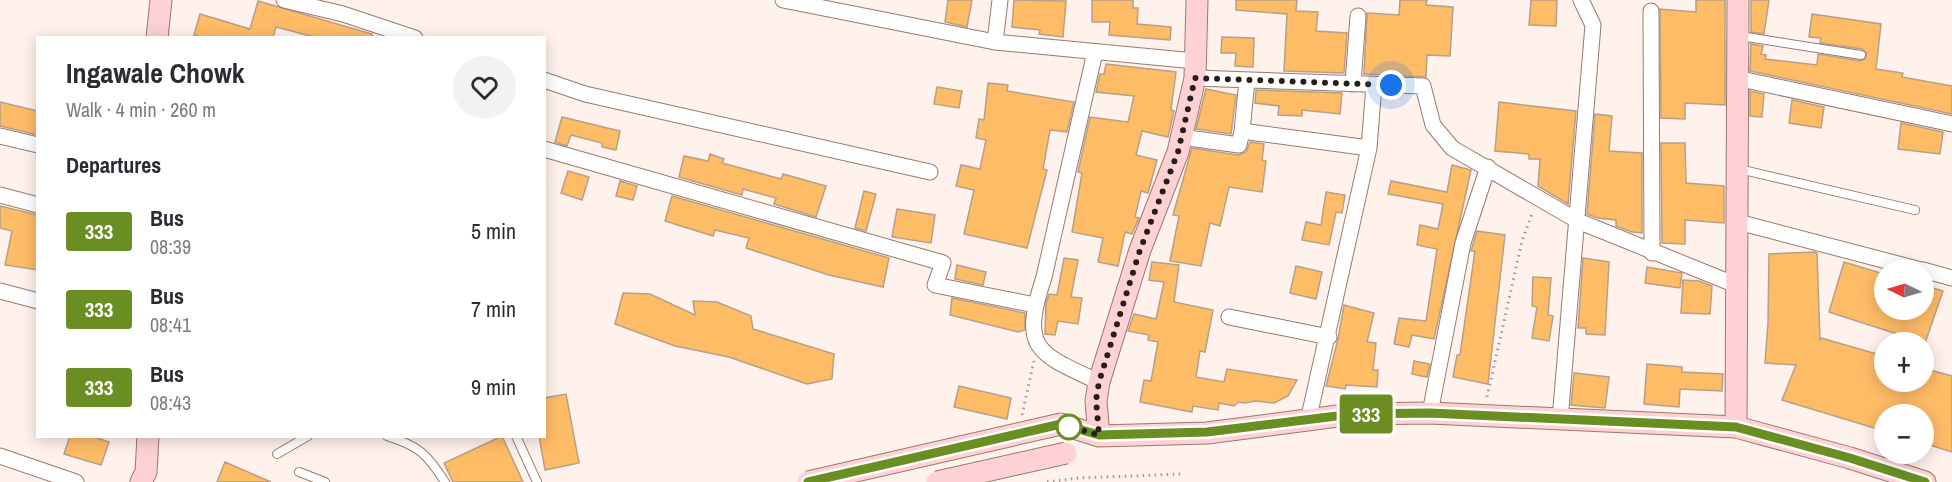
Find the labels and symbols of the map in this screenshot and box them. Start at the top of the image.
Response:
your location [1376,70,1406,100]
north arrow [1874,260,1934,320]
line badge: 333 [1332,394,1400,434]
unlabelled marker [1056,414,1082,440]

